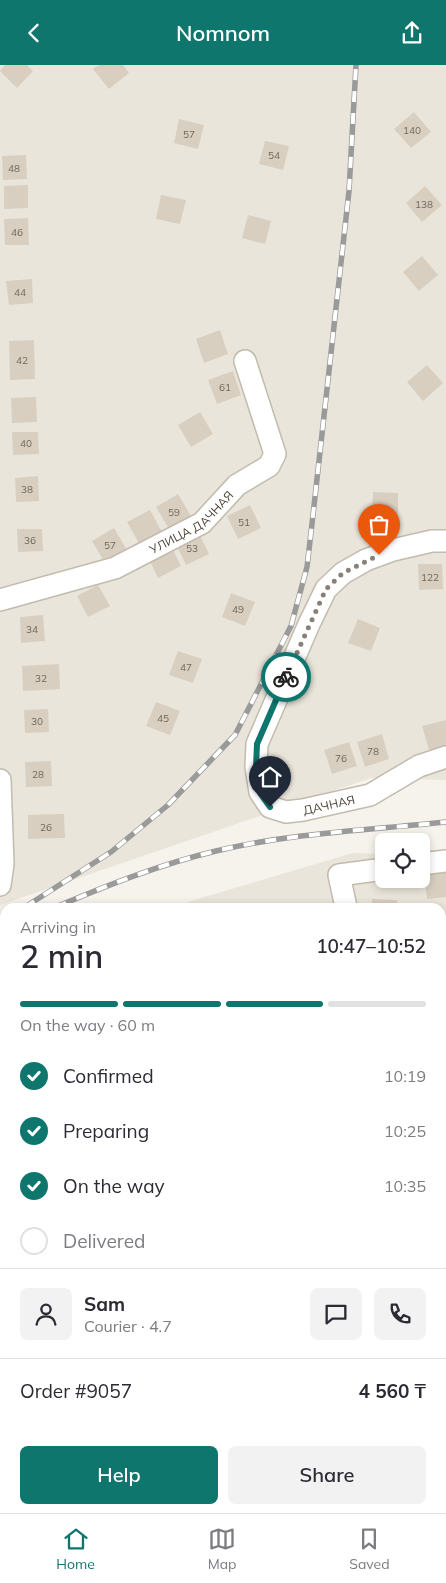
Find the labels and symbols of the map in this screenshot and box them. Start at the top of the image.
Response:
house number: 140 [403,124,421,137]
house number: 57 [183,128,195,141]
house number: 54 [268,149,280,162]
house number: 48 [8,162,20,175]
house number: 138 [415,198,433,211]
house number: 46 [11,226,23,239]
house number: 44 [14,286,26,299]
house number: 42 [16,354,28,367]
house number: 61 [219,381,231,394]
house number: 40 [20,437,32,450]
house number: 38 [21,483,33,496]
street label: УЛИЦА ДАЧНАЯ [146,487,236,557]
pin [358,504,400,555]
house number: 59 [168,506,180,519]
house number: 51 [238,516,250,529]
house number: 36 [24,534,36,547]
house number: 57 [104,539,116,552]
house number: 53 [186,542,198,555]
house number: 122 [421,571,439,584]
house number: 49 [232,603,244,616]
house number: 34 [26,623,38,636]
courier [261,652,311,702]
house number: 47 [180,661,192,674]
house number: 32 [35,672,47,685]
house number: 45 [157,712,169,725]
house number: 30 [31,715,43,728]
house number: 78 [367,745,379,758]
house number: 76 [335,752,347,765]
pin [249,756,291,807]
house number: 28 [32,768,44,781]
street label: ДАЧНАЯ [302,791,356,817]
house number: 26 [40,821,52,834]

